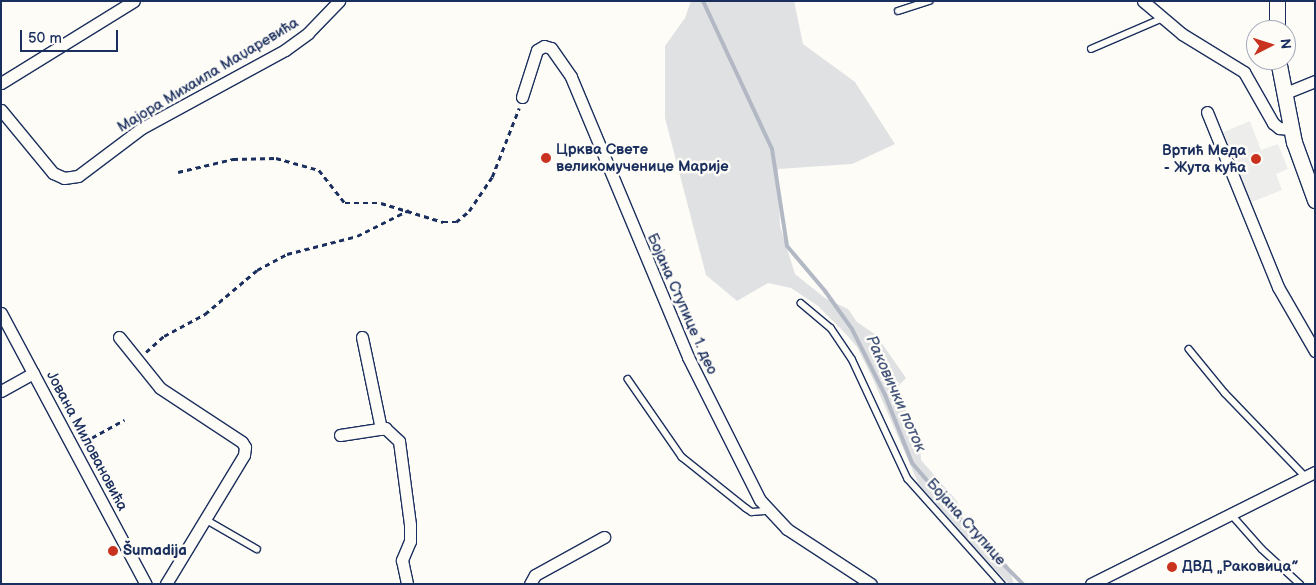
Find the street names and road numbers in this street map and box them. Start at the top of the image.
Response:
street label: Мајора Михаила Маџаревића [114,14,302,136]
street label: Бојана Ступице 1. део [643,231,721,377]
street label: Јована Миловановића [42,368,132,514]
street label: Бојана Ступице [922,475,1010,569]

